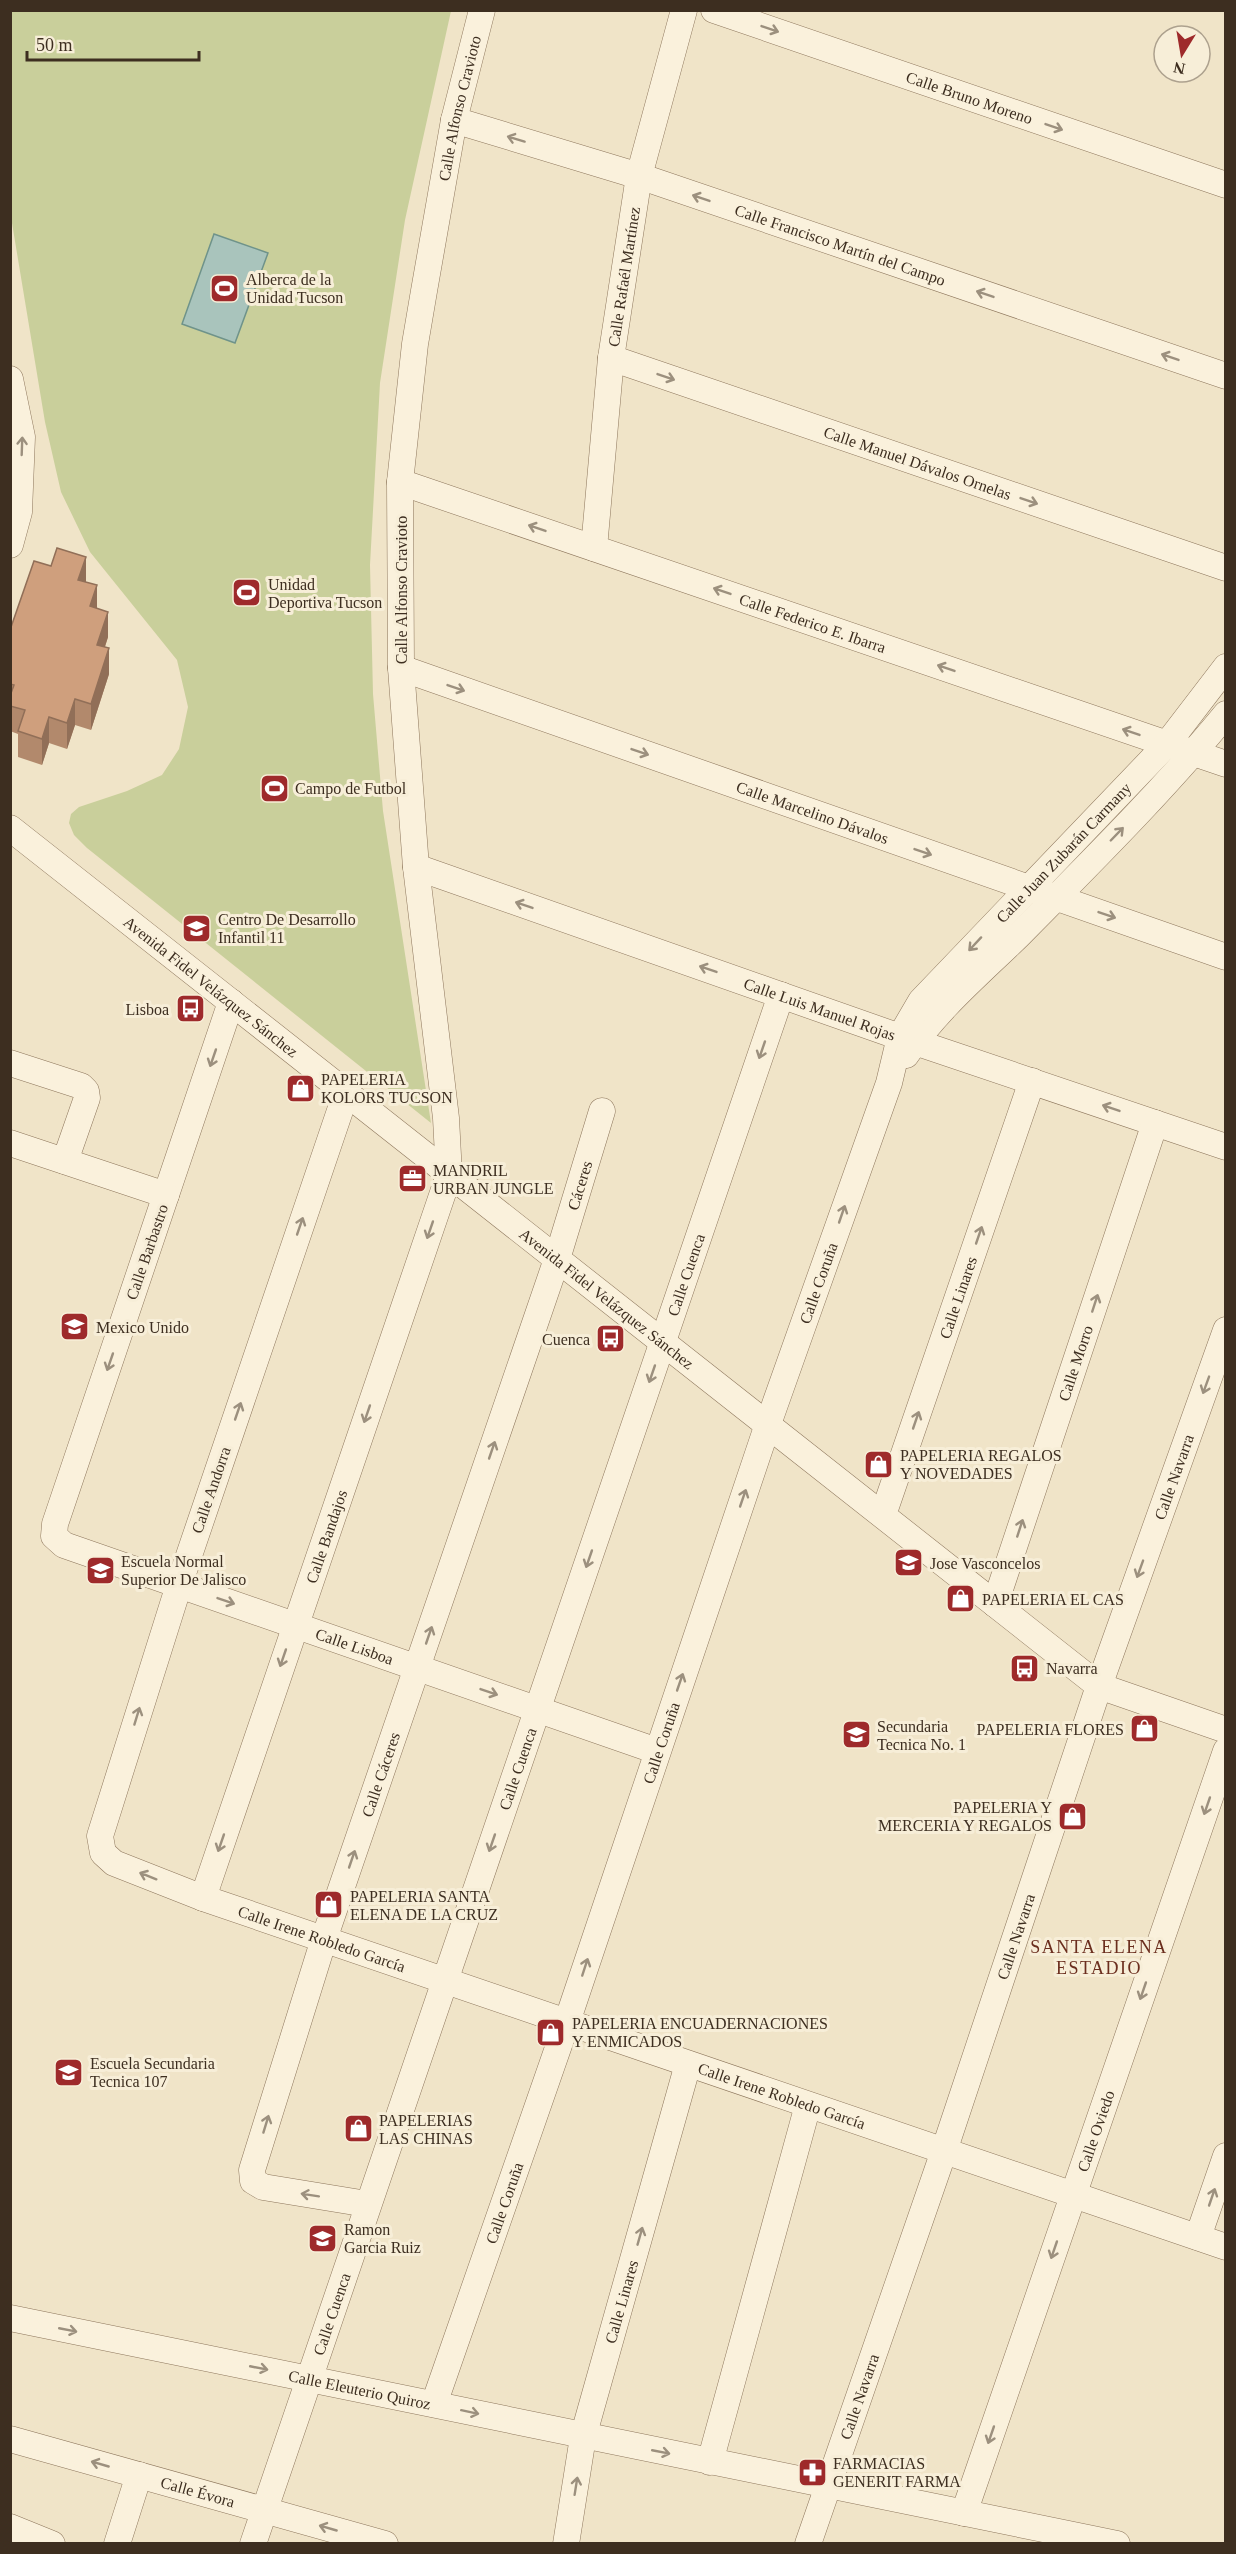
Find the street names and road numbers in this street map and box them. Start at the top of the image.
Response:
street label: Calle Alfonso Cravioto [435,34,484,182]
street label: Calle Bruno Moreno [904,68,1035,127]
street label: Calle Francisco Martín del Campo [733,201,948,288]
street label: Calle Rafaél Martínez [604,206,643,348]
street label: Calle Manuel Dávalos Ornelas [822,423,1014,503]
street label: Calle Alfonso Cravioto [393,516,410,664]
street label: Calle Federico E. Ibarra [737,590,888,656]
street label: Calle Marcelino Dávalos [734,778,891,847]
street label: Calle Juan Zubarán Carmany [992,779,1135,926]
street label: Avenida Fidel Velázquez Sánchez [121,913,301,1060]
street label: Calle Luis Manuel Rojas [742,974,898,1043]
street label: Cáceres [564,1158,595,1212]
street label: Calle Barbastro [123,1202,171,1302]
street label: Avenida Fidel Velázquez Sánchez [517,1225,697,1372]
street label: Calle Cuenca [664,1231,708,1318]
street label: Calle Coruña [796,1240,840,1326]
street label: Calle Linares [936,1254,980,1341]
street label: Calle Morro [1055,1323,1096,1403]
street label: Calle Navarra [1151,1432,1197,1522]
street label: Calle Andorra [188,1445,234,1535]
street label: Calle Bandajos [302,1488,350,1585]
street label: Calle Lisboa [313,1625,396,1667]
street label: Calle Coruña [639,1700,682,1786]
street label: Calle Cuenca [495,1725,539,1812]
street label: Calle Cáceres [358,1730,403,1819]
street label: Calle Navarra [993,1891,1038,1982]
street label: Calle Irene Robledo García [236,1902,408,1975]
street label: Calle Irene Robledo García [696,2059,868,2132]
street label: Calle Oviedo [1074,2088,1117,2174]
street label: Calle Coruña [482,2160,526,2246]
street label: Calle Linares [601,2258,641,2345]
street label: Calle Cuenca [310,2271,353,2357]
street label: Calle Navarra [836,2352,882,2442]
street label: Calle Eleuterio Quiroz [287,2367,432,2412]
street label: Calle Évora [159,2473,237,2510]

